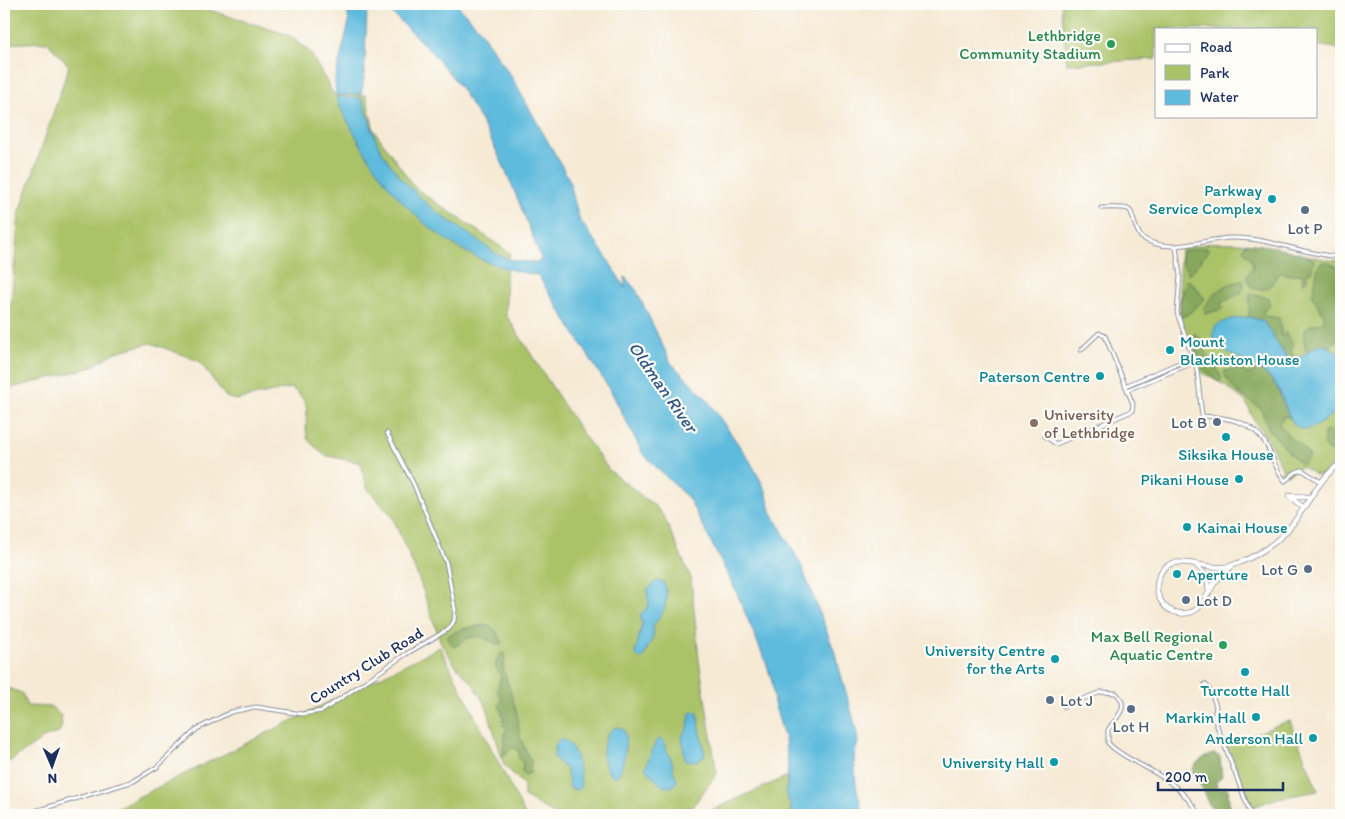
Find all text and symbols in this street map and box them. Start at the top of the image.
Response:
place label: Lethbridge Community Stadium [959,26,1101,63]
legend [1155,28,1318,118]
marker: Lethbridge Community Stadium [1105,38,1117,50]
text: Road [1200,38,1233,56]
text: Park [1200,64,1230,82]
text: Water [1200,88,1239,106]
place label: Parkway Service Complex [1149,181,1262,218]
marker: Parkway Service Complex [1266,193,1278,205]
marker: Lot P [1299,204,1311,216]
place label: Lot P [1288,219,1322,238]
place label: Mount Blackiston House [1180,332,1300,369]
water label: Oldman River [624,337,704,438]
marker: Mount Blackiston House [1164,344,1176,356]
place label: Paterson Centre [979,367,1090,386]
marker: Paterson Centre [1094,370,1106,382]
place label: University of Lethbridge [1044,405,1135,442]
place label: Lot B [1171,413,1207,432]
marker: Lot B [1211,416,1223,428]
marker: University of Lethbridge [1028,417,1040,429]
marker: Siksika House [1220,431,1232,443]
place label: Siksika House [1178,445,1274,464]
place label: Pikani House [1141,470,1229,489]
marker: Pikani House [1233,473,1245,485]
place label: Kainai House [1197,518,1288,537]
marker: Kainai House [1181,521,1193,533]
place label: Lot G [1261,560,1298,579]
marker: Lot G [1302,563,1314,575]
place label: Aperture [1187,565,1248,584]
marker: Aperture [1171,568,1183,580]
place label: Lot D [1196,591,1232,610]
marker: Lot D [1180,594,1192,606]
street label: Country Club Road [306,623,427,708]
place label: Max Bell Regional Aquatic Centre [1091,627,1213,664]
marker: Max Bell Regional Aquatic Centre [1217,639,1229,651]
place label: University Centre for the Arts [925,641,1045,678]
marker: University Centre for the Arts [1049,653,1061,665]
marker: Turcotte Hall [1239,666,1251,678]
place label: Turcotte Hall [1200,681,1290,700]
place label: Lot J [1060,691,1093,710]
marker: Lot J [1044,694,1056,706]
marker: Lot H [1125,703,1137,715]
place label: Markin Hall [1165,708,1246,727]
marker: Markin Hall [1250,711,1262,723]
place label: Lot H [1113,717,1149,736]
place label: Anderson Hall [1205,729,1303,748]
marker: Anderson Hall [1307,732,1319,744]
north arrow [28,742,78,792]
place label: University Hall [942,753,1044,772]
marker: University Hall [1048,756,1060,768]
scale bar [1158,759,1282,791]
text: 200 m [1165,768,1208,786]
text: N [47,770,57,787]

